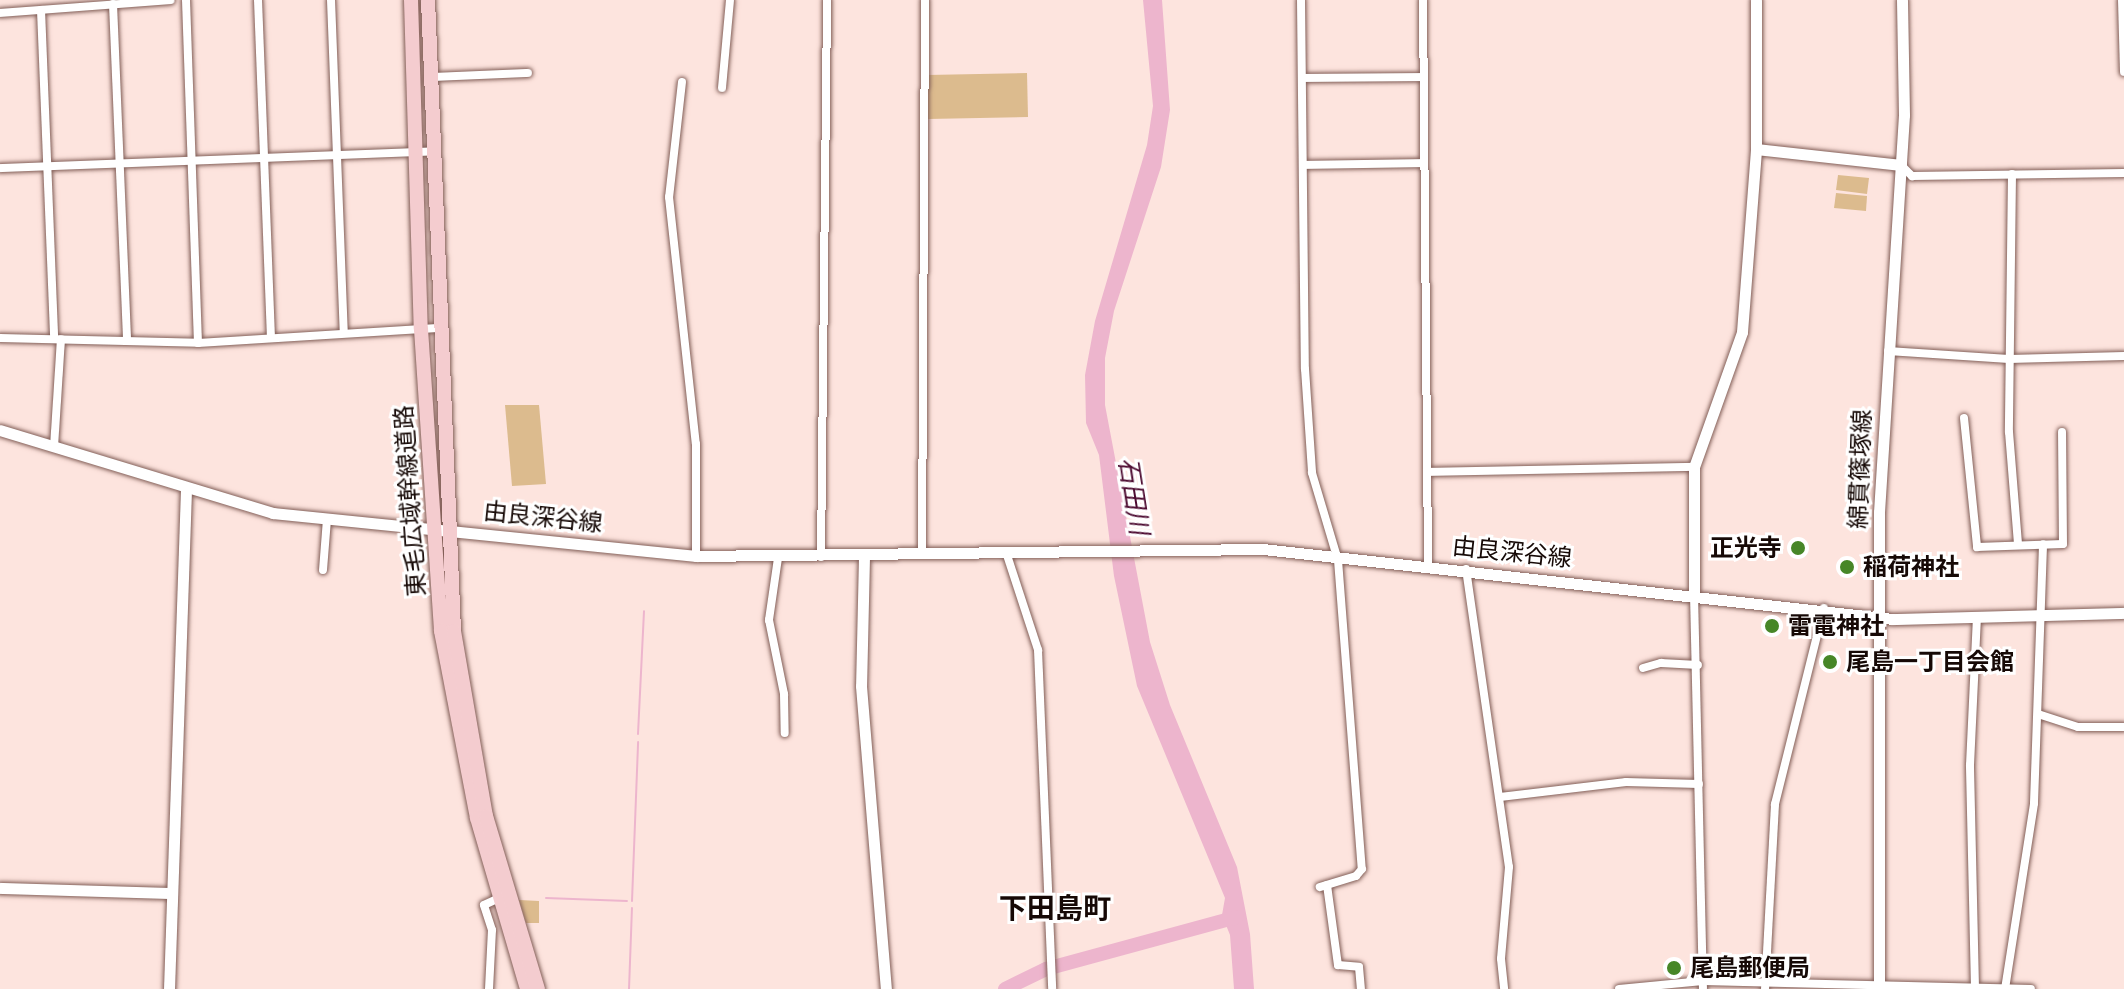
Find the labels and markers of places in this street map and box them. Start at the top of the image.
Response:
place label: 正光寺 [1710,534,1782,562]
marker: 正光寺 [1789,539,1807,557]
place label: 稲荷神社 [1863,553,1959,581]
marker: 稲荷神社 [1838,558,1856,576]
place label: 雷電神社 [1788,612,1884,640]
marker: 雷電神社 [1763,617,1781,635]
place label: 尾島一丁目会館 [1846,648,2014,676]
marker: 尾島一丁目会館 [1821,653,1839,671]
place label: 尾島郵便局 [1690,954,1810,982]
marker: 尾島郵便局 [1665,959,1683,977]

